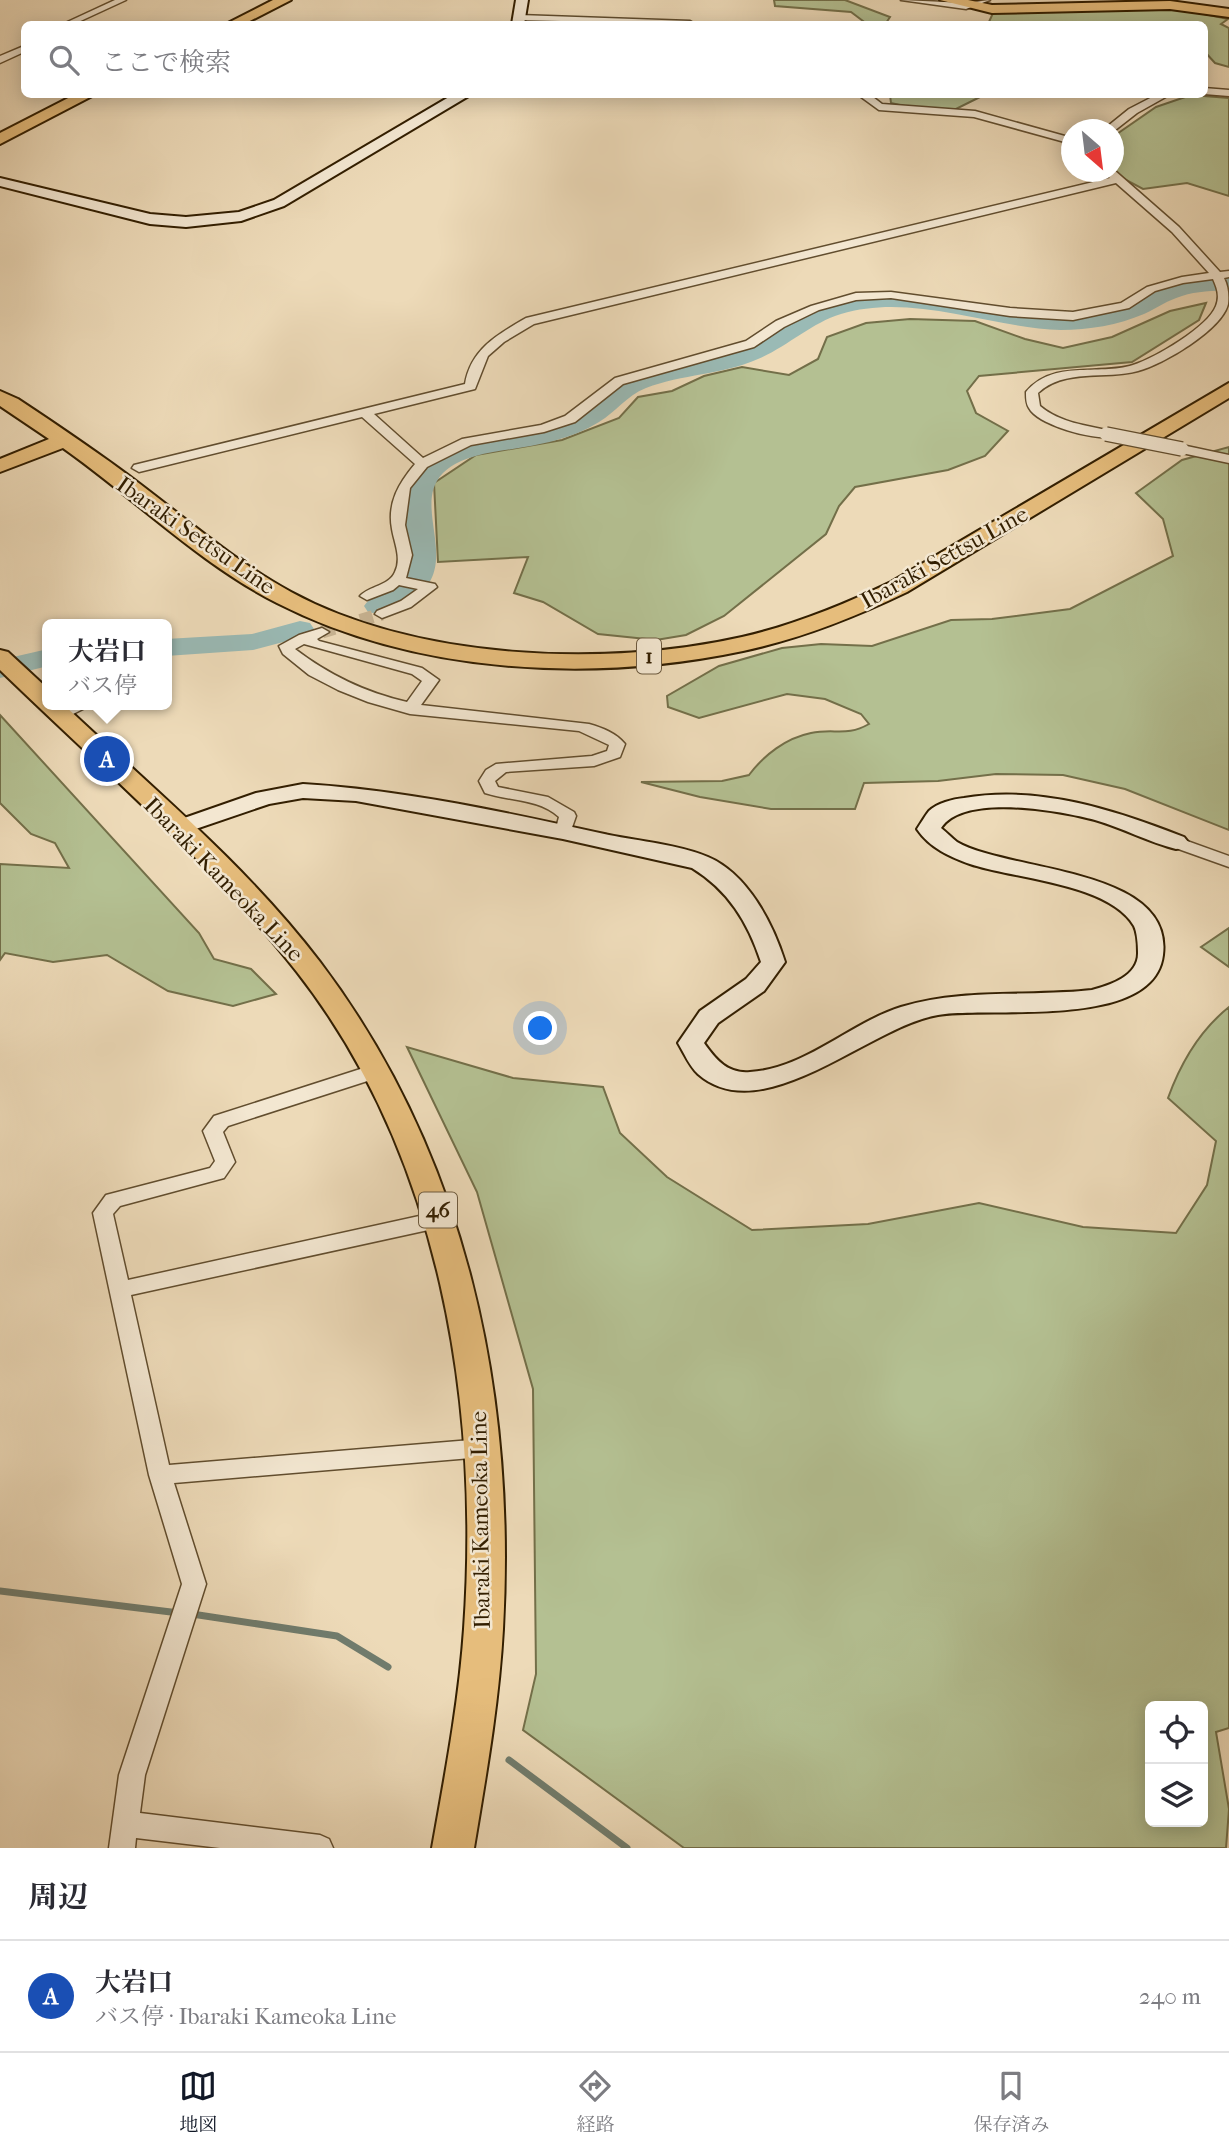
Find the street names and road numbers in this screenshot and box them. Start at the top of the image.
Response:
street label: Ibaraki Settsu Line [111,471,280,600]
street label: Ibaraki Settsu Line [856,500,1033,615]
road number: 1 [637,638,661,674]
street label: Ibaraki Kameoka Line [138,792,309,967]
road number: 46 [419,1192,457,1228]
street label: Ibaraki Kameoka Line [465,1411,496,1629]

